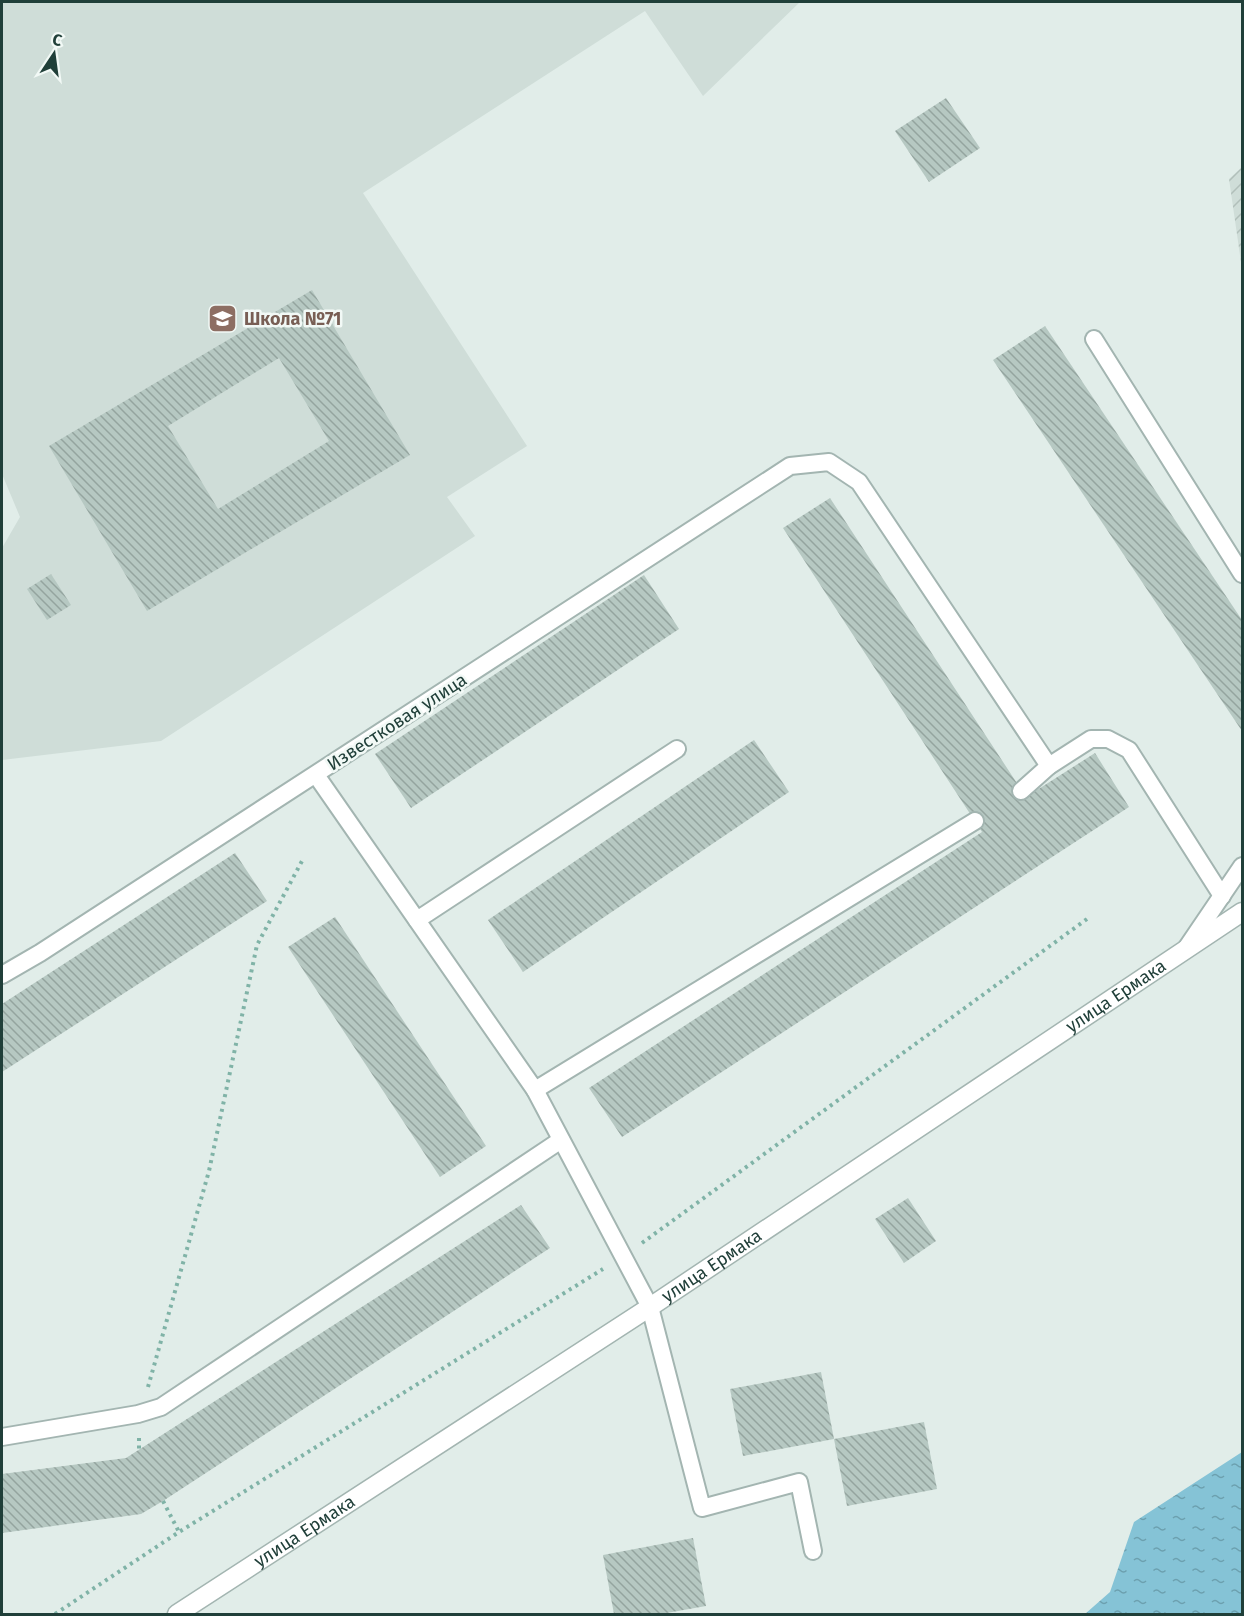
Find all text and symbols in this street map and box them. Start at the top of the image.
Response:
north arrow [24,24,84,84]
text: С [51,30,65,50]
school or university icon: Школа №71 [207,303,239,335]
place label: Школа №71 [244,308,341,330]
street label: Известковая улица [323,669,471,775]
street label: улица Ермака [1062,955,1170,1037]
street label: улица Ермака [657,1225,766,1307]
street label: улица Ермака [250,1490,359,1572]

